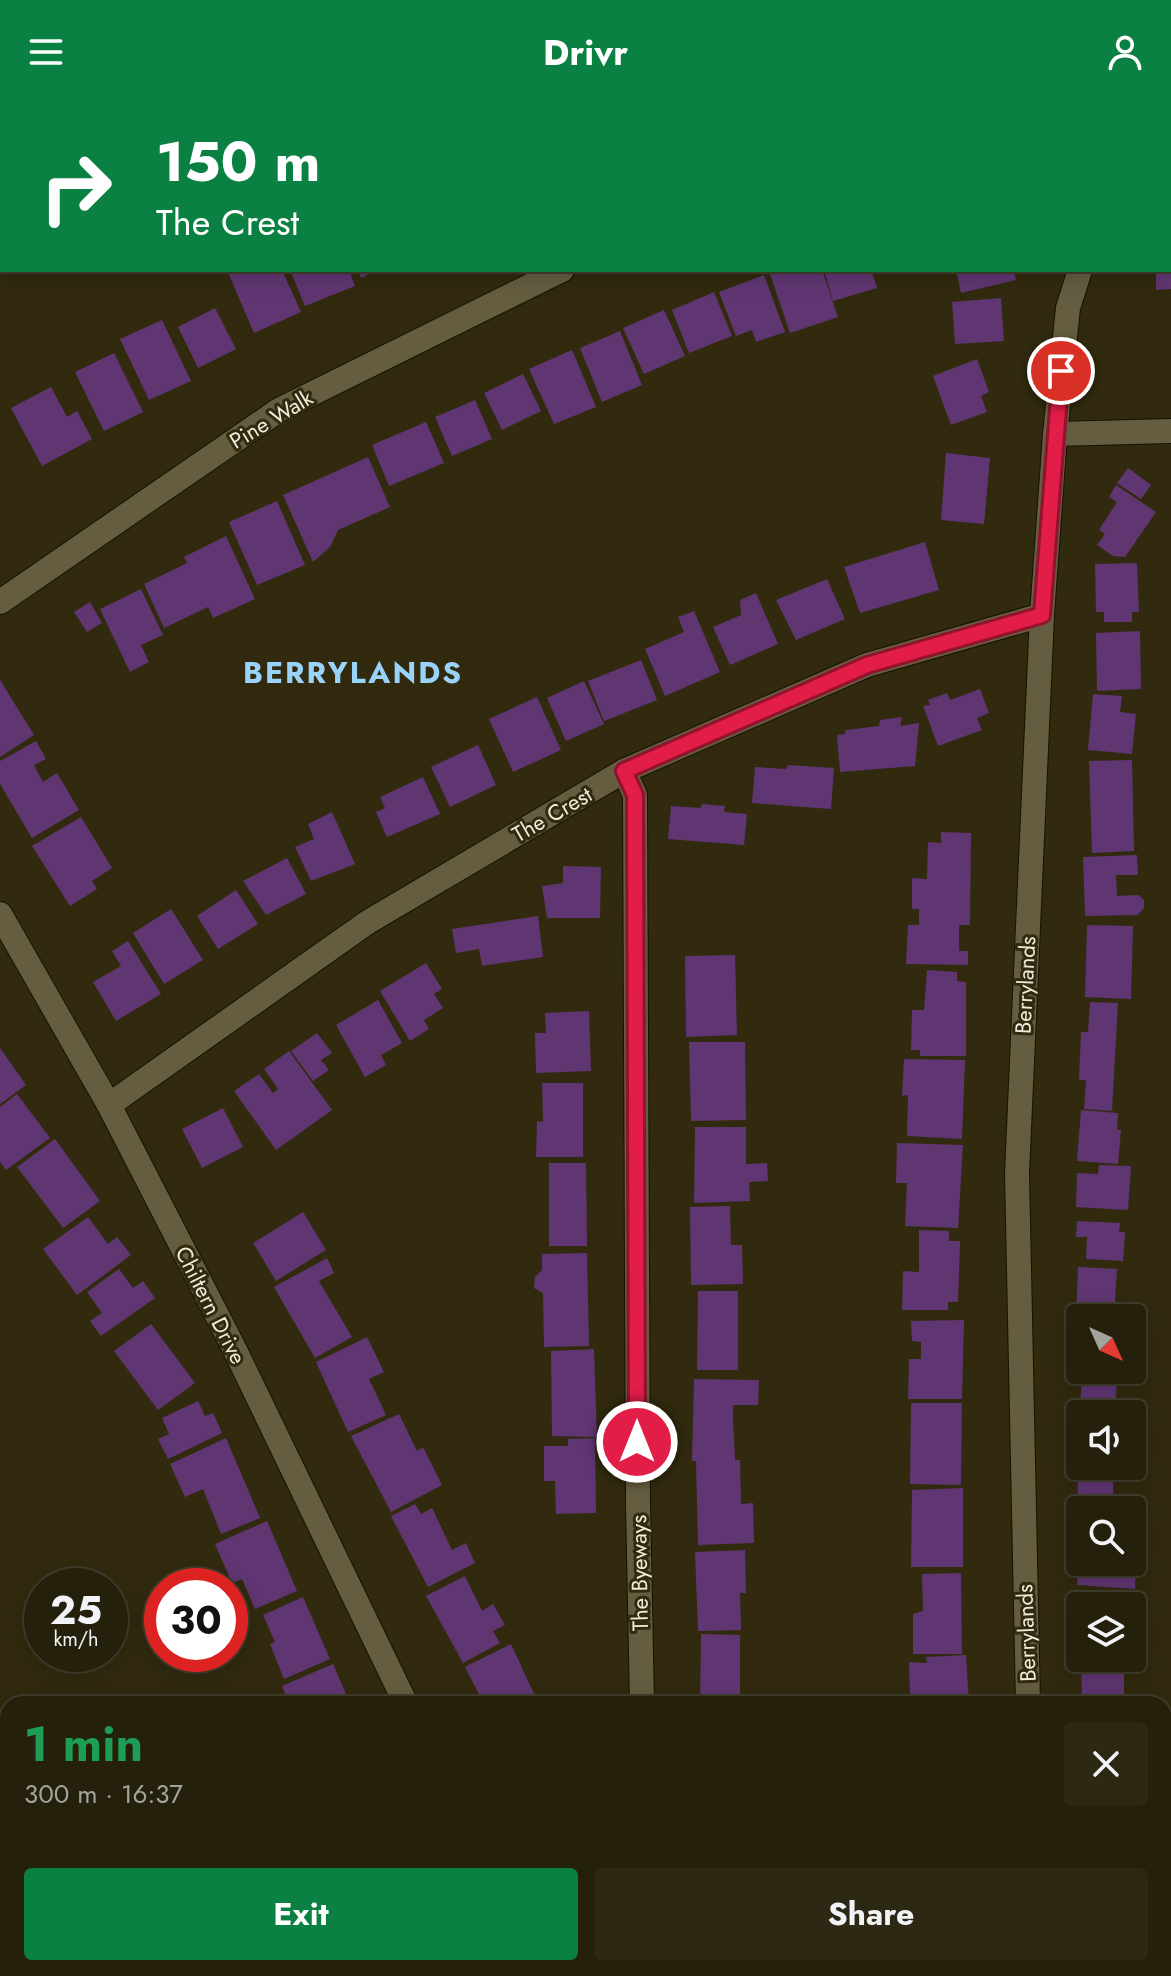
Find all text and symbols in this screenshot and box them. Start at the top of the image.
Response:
text: Drivr [543,26,628,78]
icon: menu [24,30,68,74]
icon: person [1103,30,1147,74]
text: 150 m [156,121,320,202]
icon: right [24,136,128,240]
text: The Crest [156,196,299,248]
pin [1027,337,1095,405]
icon: arrive [1039,349,1083,393]
street label: Pine Walk [223,381,319,456]
district label: BERRYLANDS [243,651,463,694]
street label: The Crest [506,778,598,850]
street label: Berrylands [1006,935,1044,1035]
street label: Chiltern Drive [168,1240,254,1370]
north arrow [1066,1304,1146,1384]
map controls [1066,1304,1146,1672]
position arrow [595,1400,679,1484]
button: sound [1066,1400,1146,1480]
button: search [1066,1496,1146,1576]
street label: The Byeways [622,1514,656,1631]
speed limit sign: 30 [144,1568,248,1672]
text: 25 [50,1581,102,1639]
street label: Berrylands [1008,1584,1044,1682]
button: layers [1066,1592,1146,1672]
text: km/h [53,1625,99,1654]
text: 1 min [24,1710,143,1779]
button: close [1064,1722,1148,1806]
text: 300 m · 16:37 [24,1775,183,1813]
button: Exit [24,1868,578,1960]
button: Share [594,1868,1148,1960]

